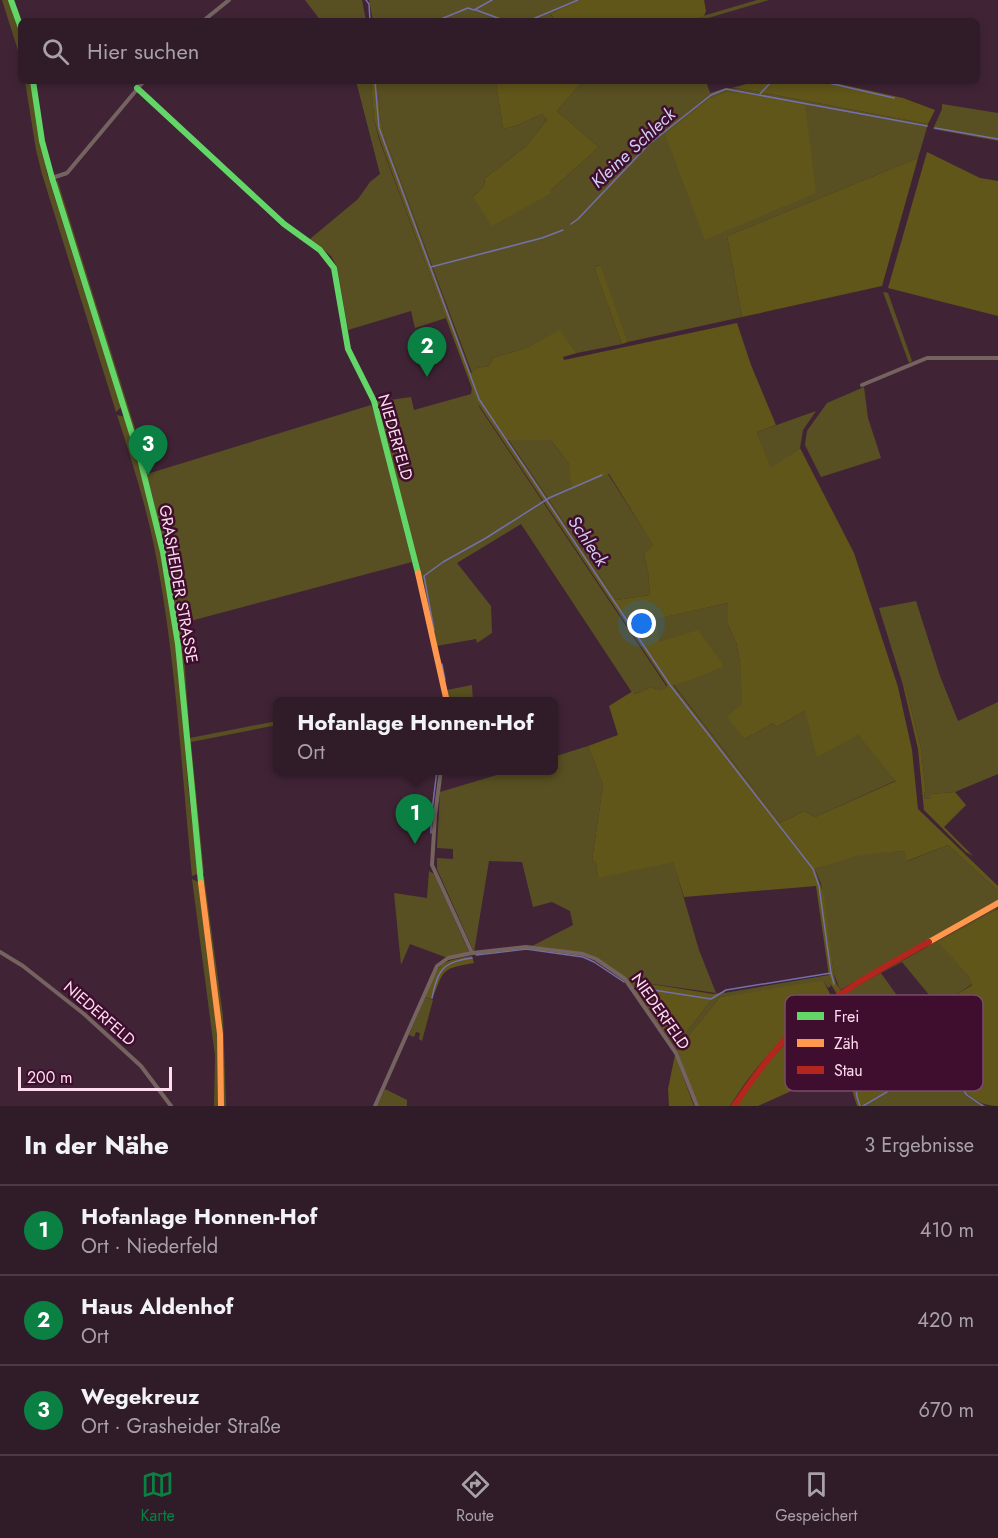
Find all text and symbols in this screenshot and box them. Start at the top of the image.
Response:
search box [18,18,980,84]
icon: search [39,35,72,68]
text: Hier suchen [87,35,199,67]
water label: Kleine Schleck [585,101,682,194]
pin: 2 [408,328,446,377]
street label: NIEDERFELD [372,391,419,483]
pin: 3 [128,426,168,475]
street label: GRASHEIDER STRASSE [153,503,204,665]
water label: Schleck [562,510,615,573]
your location [627,609,656,638]
popup [273,697,558,775]
text: Hofanlage Honnen-Hof [297,706,534,738]
text: Ort [297,738,325,767]
pin: 1 [396,794,434,844]
street label: NIEDERFELD [626,968,696,1054]
street label: NIEDERFELD [59,976,141,1051]
legend [785,995,983,1091]
text: Frei [834,1005,859,1028]
text: Zäh [834,1032,859,1055]
text: Stau [834,1059,863,1082]
scale bar [18,1064,172,1092]
text: 200 m [27,1066,73,1089]
text: In der Nähe [24,1126,169,1164]
text: 3 Ergebnisse [864,1131,974,1160]
text: Hofanlage Honnen-Hof [81,1200,317,1232]
text: 1 [38,1216,49,1245]
text: 410 m [920,1216,974,1245]
text: Ort · Niederfeld [81,1232,218,1261]
text: Haus Aldenhof [81,1290,233,1322]
text: 2 [37,1306,50,1335]
text: 420 m [917,1306,974,1335]
text: Ort [81,1322,108,1351]
text: Wegekreuz [81,1380,199,1412]
text: 3 [37,1396,50,1425]
text: 670 m [918,1396,974,1425]
text: Ort · Grasheider Straße [81,1412,281,1441]
tab: Karte [141,1468,175,1527]
tab: Route [456,1468,494,1527]
tab: Gespeichert [775,1468,857,1527]

